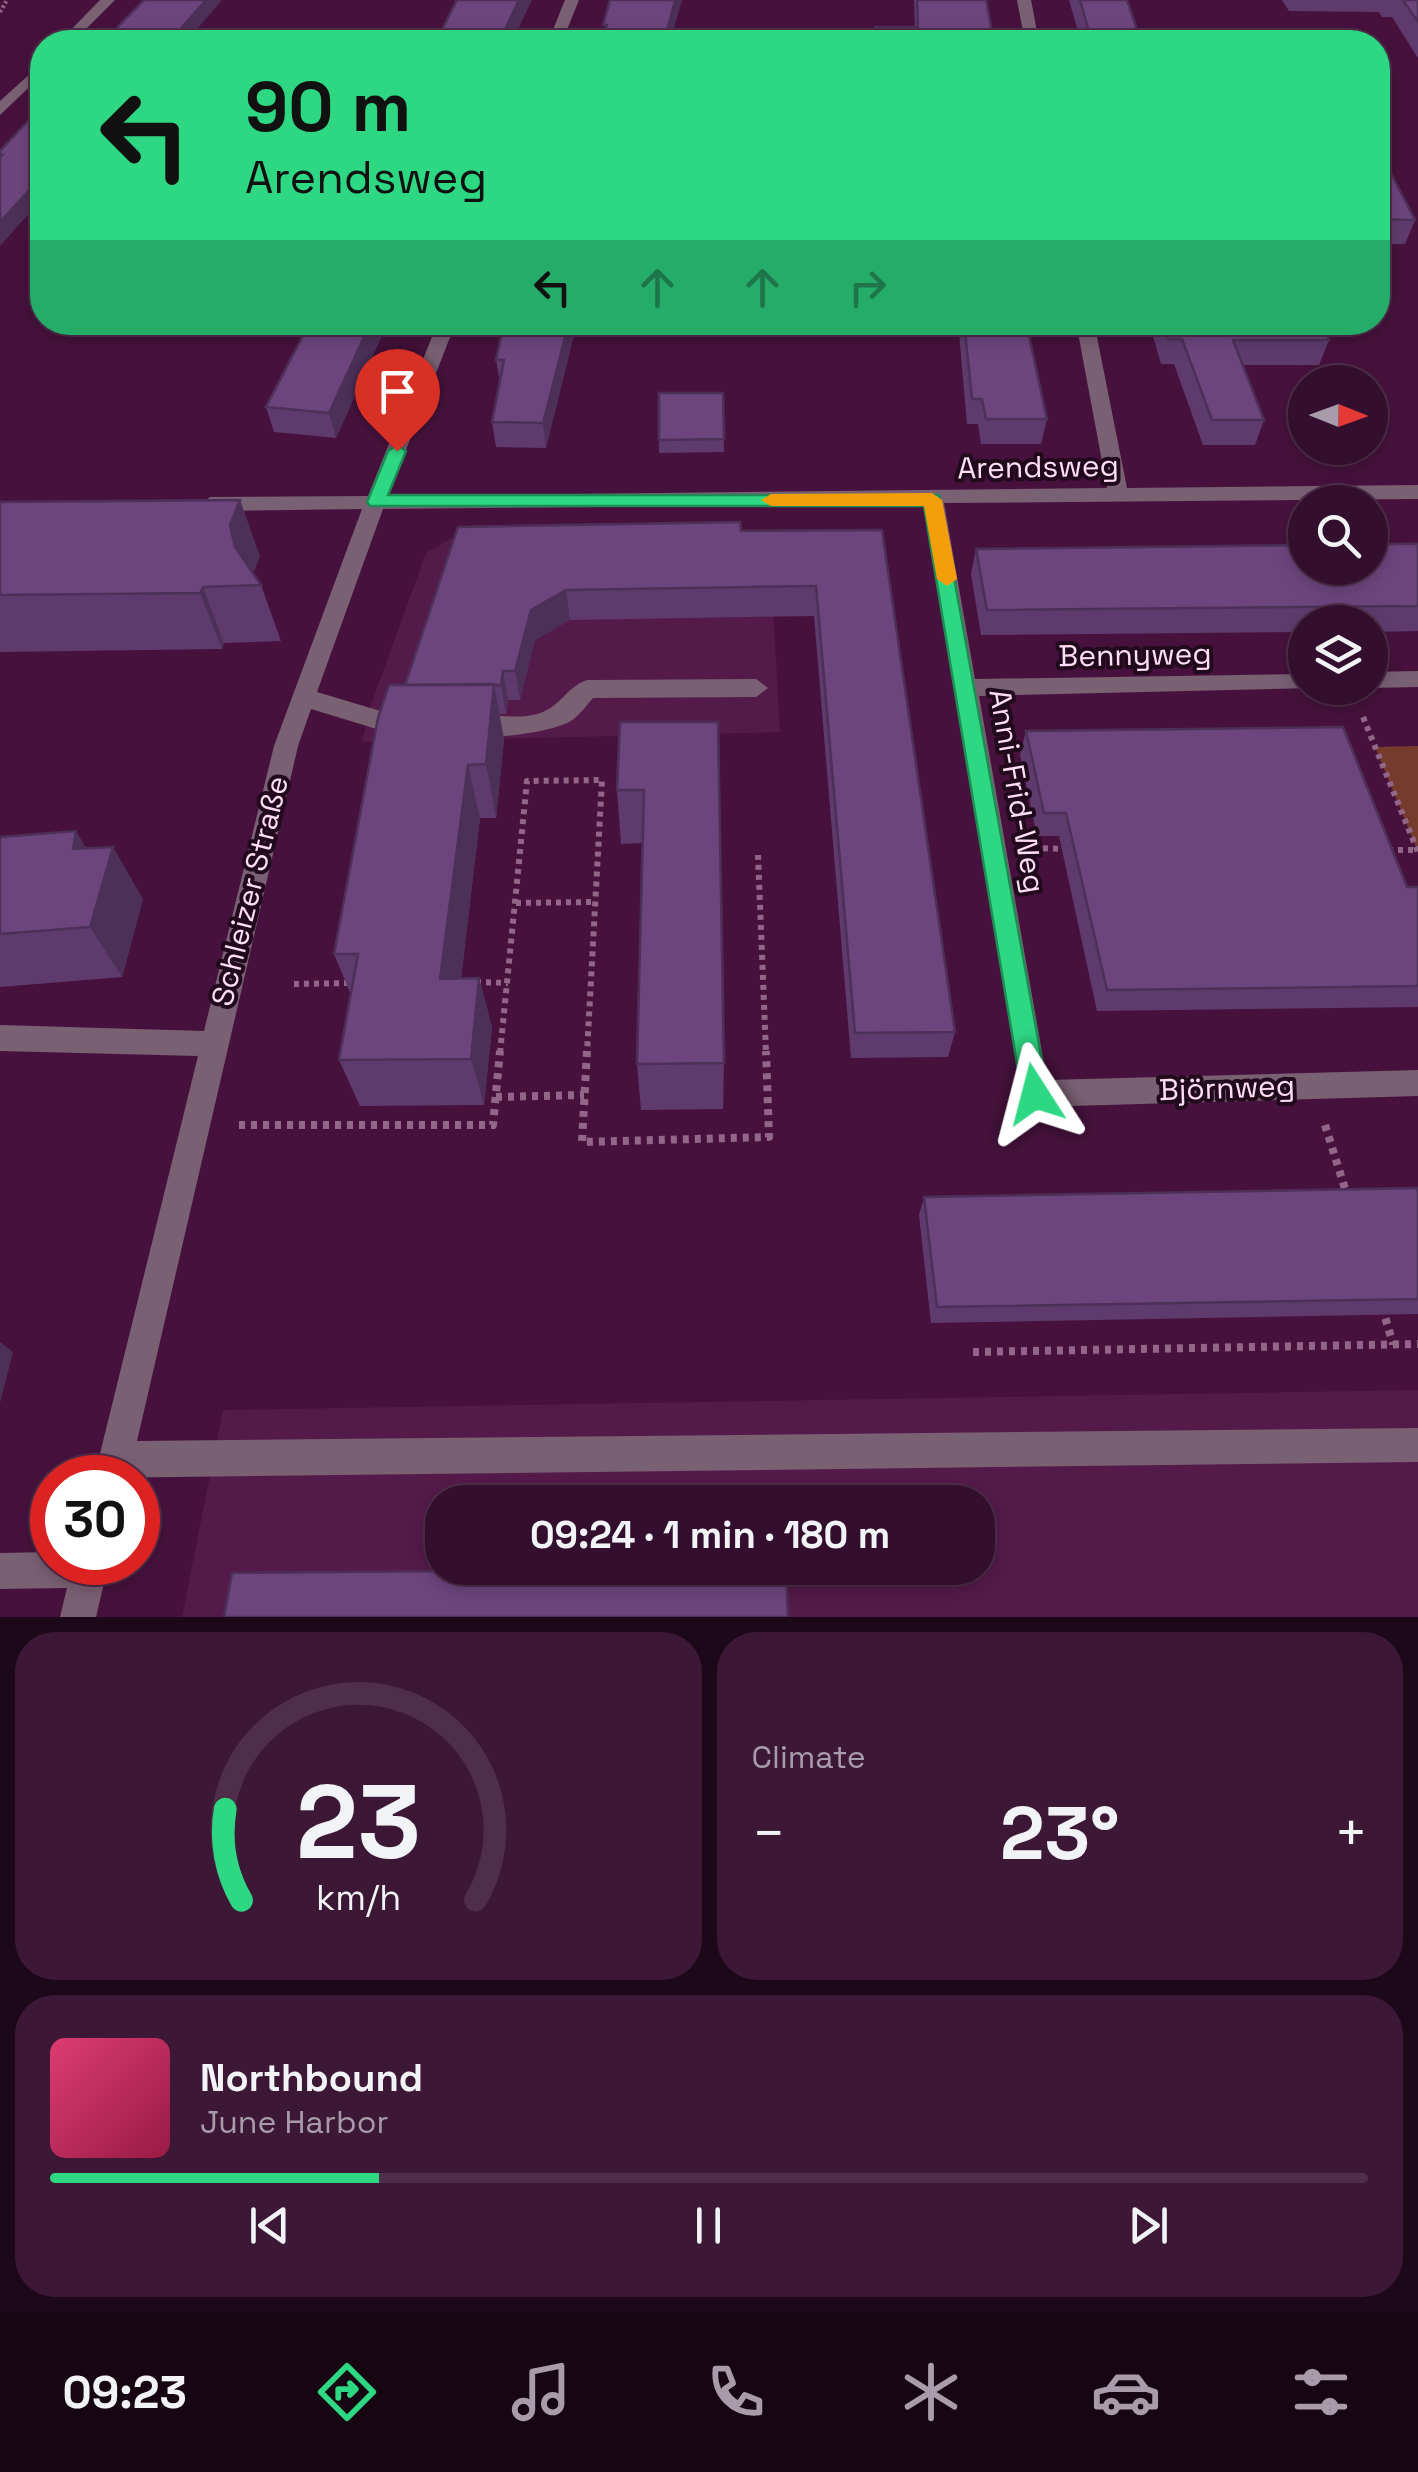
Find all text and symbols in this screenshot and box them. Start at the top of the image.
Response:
text: 90 m [245,62,411,151]
icon: left [80,70,210,200]
text: Arendsweg [245,149,487,206]
icon: left [525,260,580,315]
icon: ahead [630,260,685,315]
icon: ahead [735,260,790,315]
icon: right [840,260,895,315]
pin [355,349,440,452]
icon: arrive [370,364,425,419]
north arrow [1288,365,1388,465]
map controls [1288,365,1388,705]
street label: Arendsweg [957,446,1119,487]
button: search [1288,485,1388,585]
button: layers [1288,605,1388,705]
street label: Bennyweg [1058,634,1212,675]
street label: Anni-Frid-Weg [980,686,1055,896]
street label: Schleizer Straße [202,772,297,1010]
position arrow [983,1042,1087,1146]
street label: Björnweg [1158,1066,1296,1109]
speed limit sign: 30 [30,1455,160,1585]
text: 09:24 · 1 min · 180 m [530,1511,890,1559]
text: Climate [752,1737,866,1777]
text: 23 [296,1756,421,1888]
text: 23° [1000,1785,1120,1881]
text: − [752,1798,786,1868]
text: + [1334,1798,1368,1868]
text: km/h [316,1875,401,1920]
text: Northbound [200,2054,423,2102]
text: June Harbor [200,2102,388,2142]
icon: previous [242,2198,297,2253]
icon: pause [681,2198,736,2253]
icon: next [1121,2198,1176,2253]
icon: directions [312,2357,382,2427]
icon: music [506,2357,576,2427]
icon: phone [701,2357,771,2427]
icon: climate [896,2357,966,2427]
icon: car [1091,2357,1161,2427]
icon: filters [1286,2357,1356,2427]
text: 09:23 [62,2364,187,2421]

